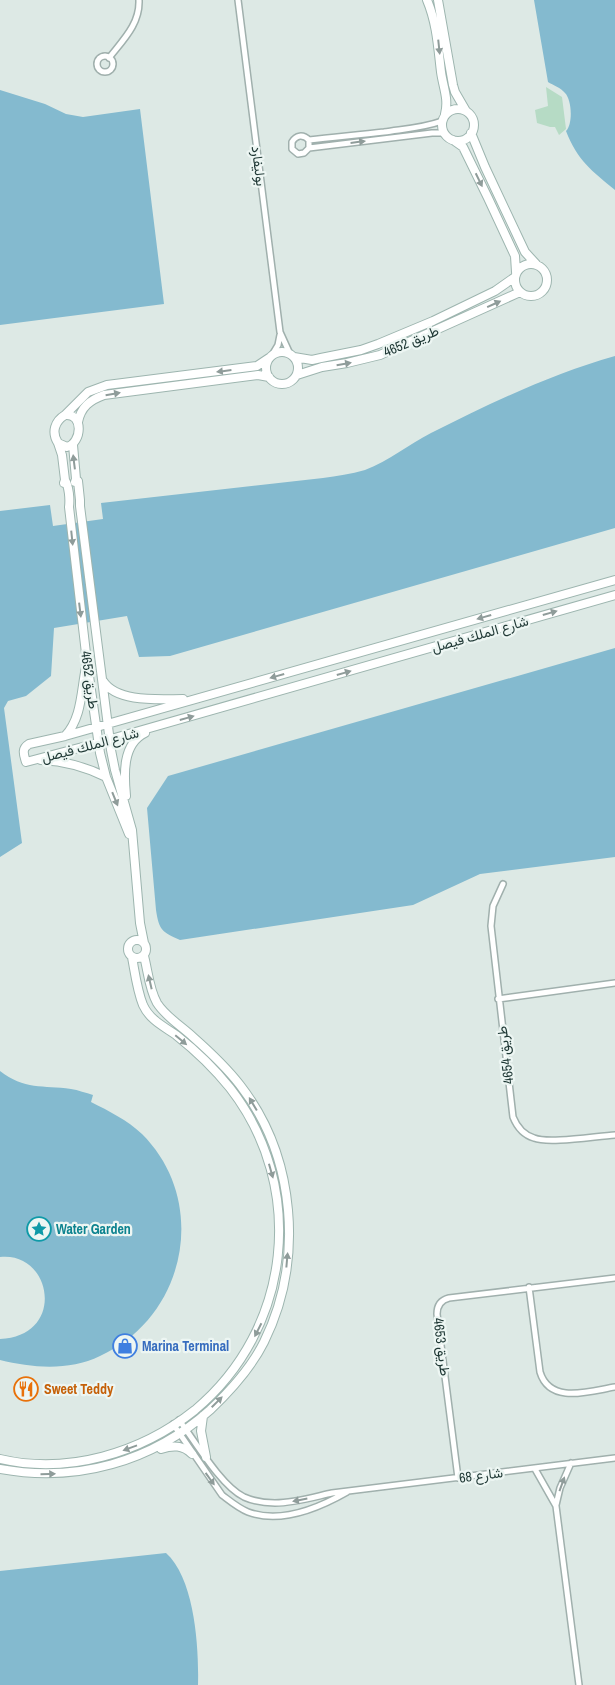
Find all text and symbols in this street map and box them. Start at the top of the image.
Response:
one-way arrow [435,40,443,56]
one-way arrow [350,138,366,146]
street label: بوليفارد [248,145,270,187]
one-way arrow [475,172,483,187]
one-way arrow [487,299,501,307]
street label: طريق 4652 [381,321,441,361]
one-way arrow [336,359,352,367]
one-way arrow [215,367,231,375]
one-way arrow [105,389,121,397]
one-way arrow [70,454,78,470]
one-way arrow [68,530,76,546]
one-way arrow [76,603,84,619]
one-way arrow [543,609,558,617]
street label: شارع الملك فيصل [429,612,531,658]
one-way arrow [476,613,492,621]
street label: طريق 4652 [77,650,103,710]
one-way arrow [336,669,351,677]
one-way arrow [270,672,285,680]
one-way arrow [180,714,195,722]
street label: شارع الملك فيصل [39,723,141,769]
one-way arrow [111,792,119,807]
one-way arrow [146,974,154,989]
street label: طريق 4654 [493,1025,517,1085]
one-way arrow [174,1034,187,1045]
one-way arrow [249,1098,258,1111]
one-way arrow [267,1164,275,1179]
place icon: Water Garden [26,1216,52,1242]
place label: Water Garden [56,1220,131,1238]
one-way arrow [284,1252,292,1268]
street label: طريق 4653 [430,1317,454,1377]
one-way arrow [254,1322,262,1337]
shop icon: Marina Terminal [112,1333,138,1359]
place label: Marina Terminal [142,1337,229,1355]
restaurant icon: Sweet Teddy [13,1376,39,1402]
place label: Sweet Teddy [44,1380,114,1398]
one-way arrow [211,1397,223,1409]
one-way arrow [122,1444,137,1452]
street label: شارع 68 [458,1463,504,1489]
one-way arrow [41,1469,57,1477]
one-way arrow [205,1472,216,1485]
one-way arrow [558,1476,566,1491]
one-way arrow [291,1496,307,1504]

